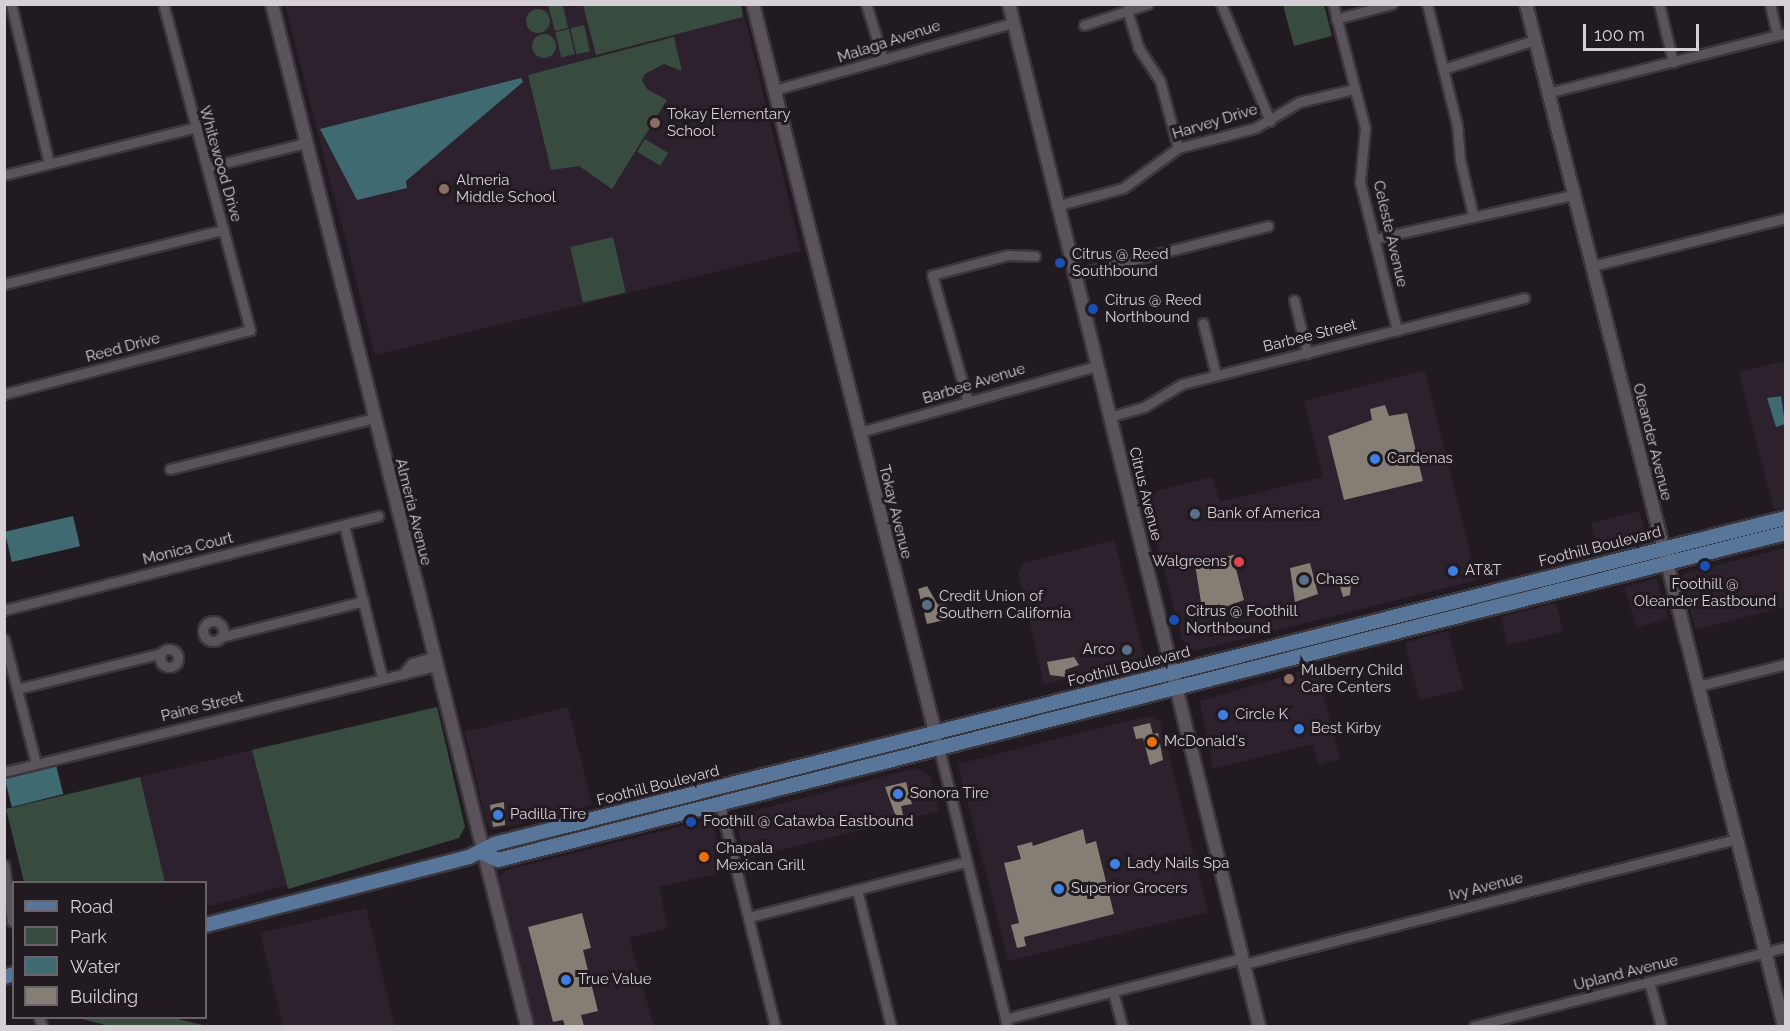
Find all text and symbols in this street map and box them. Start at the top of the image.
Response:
scale bar [1586,12,1702,50]
street label: Malaga Avenue [835,17,943,67]
text: 100 m [1594,24,1645,45]
street label: Harvey Drive [1170,100,1260,144]
street label: Whitewood Drive [195,104,245,224]
place label: Tokay Elementary School [667,105,791,140]
marker: Tokay Elementary School [648,116,662,130]
place label: Almeria Middle School [456,171,556,206]
street label: Celeste Avenue [1369,179,1411,289]
marker: Almeria Middle School [437,182,451,196]
place label: Citrus @ Reed Southbound [1072,245,1169,280]
marker: Citrus @ Reed Southbound [1053,256,1067,270]
place label: Citrus @ Reed Northbound [1105,291,1202,326]
marker: Citrus @ Reed Northbound [1086,302,1100,316]
street label: Barbee Street [1261,316,1359,356]
street label: Reed Drive [84,329,162,367]
street label: Barbee Avenue [920,360,1028,408]
street label: Oleander Avenue [1629,381,1675,503]
street label: Citrus Avenue [1125,445,1165,543]
place label: Cardenas [1387,450,1453,468]
marker: Cardenas [1368,452,1382,466]
street label: Almeria Avenue [391,456,435,568]
street label: Tokay Avenue [875,463,915,561]
place label: Bank of America [1207,505,1321,523]
marker: Bank of America [1188,507,1202,521]
street label: Foothill Boulevard [1537,523,1663,571]
street label: Monica Court [141,529,235,569]
place label: Walgreens [1152,553,1227,571]
marker: Walgreens [1232,555,1246,569]
marker: Foothill @ Oleander Eastbound [1698,559,1712,573]
place label: AT&T [1465,562,1502,580]
marker: AT&T [1446,564,1460,578]
place label: Chase [1316,571,1359,589]
marker: Chase [1297,573,1311,587]
place label: Foothill @ Oleander Eastbound [1634,575,1776,610]
place label: Credit Union of Southern California [939,587,1071,622]
marker: Credit Union of Southern California [920,598,934,612]
place label: Citrus @ Foothill Northbound [1186,602,1297,637]
marker: Citrus @ Foothill Northbound [1167,613,1181,627]
place label: Arco [1083,641,1115,659]
street label: Foothill Boulevard [1066,643,1192,691]
marker: Arco [1120,643,1134,657]
place label: Mulberry Child Care Centers [1301,661,1403,696]
marker: Mulberry Child Care Centers [1282,672,1296,686]
street label: Paine Street [159,688,245,726]
place label: Circle K [1235,706,1288,724]
marker: Circle K [1216,708,1230,722]
place label: Best Kirby [1311,720,1381,738]
marker: Best Kirby [1292,722,1306,736]
place label: McDonald's [1164,733,1245,751]
marker: McDonald's [1145,735,1159,749]
street label: Foothill Boulevard [595,762,721,810]
place label: Sonora Tire [910,785,989,803]
marker: Sonora Tire [891,787,905,801]
place label: Padilla Tire [510,806,586,824]
marker: Padilla Tire [491,808,505,822]
place label: Foothill @ Catawba Eastbound [703,813,914,831]
marker: Foothill @ Catawba Eastbound [684,815,698,829]
place label: Chapala Mexican Grill [716,839,805,874]
marker: Chapala Mexican Grill [697,850,711,864]
place label: Lady Nails Spa [1127,855,1230,873]
marker: Lady Nails Spa [1108,857,1122,871]
street label: Ivy Avenue [1447,869,1525,905]
place label: Superior Grocers [1071,880,1188,898]
legend [12,881,207,1019]
marker: Superior Grocers [1052,882,1066,896]
text: Road [70,896,113,917]
text: Park [70,926,107,947]
street label: Upland Avenue [1572,951,1680,995]
text: Water [70,956,120,977]
place label: True Value [578,971,652,989]
marker: True Value [559,973,573,987]
text: Building [70,986,138,1007]

